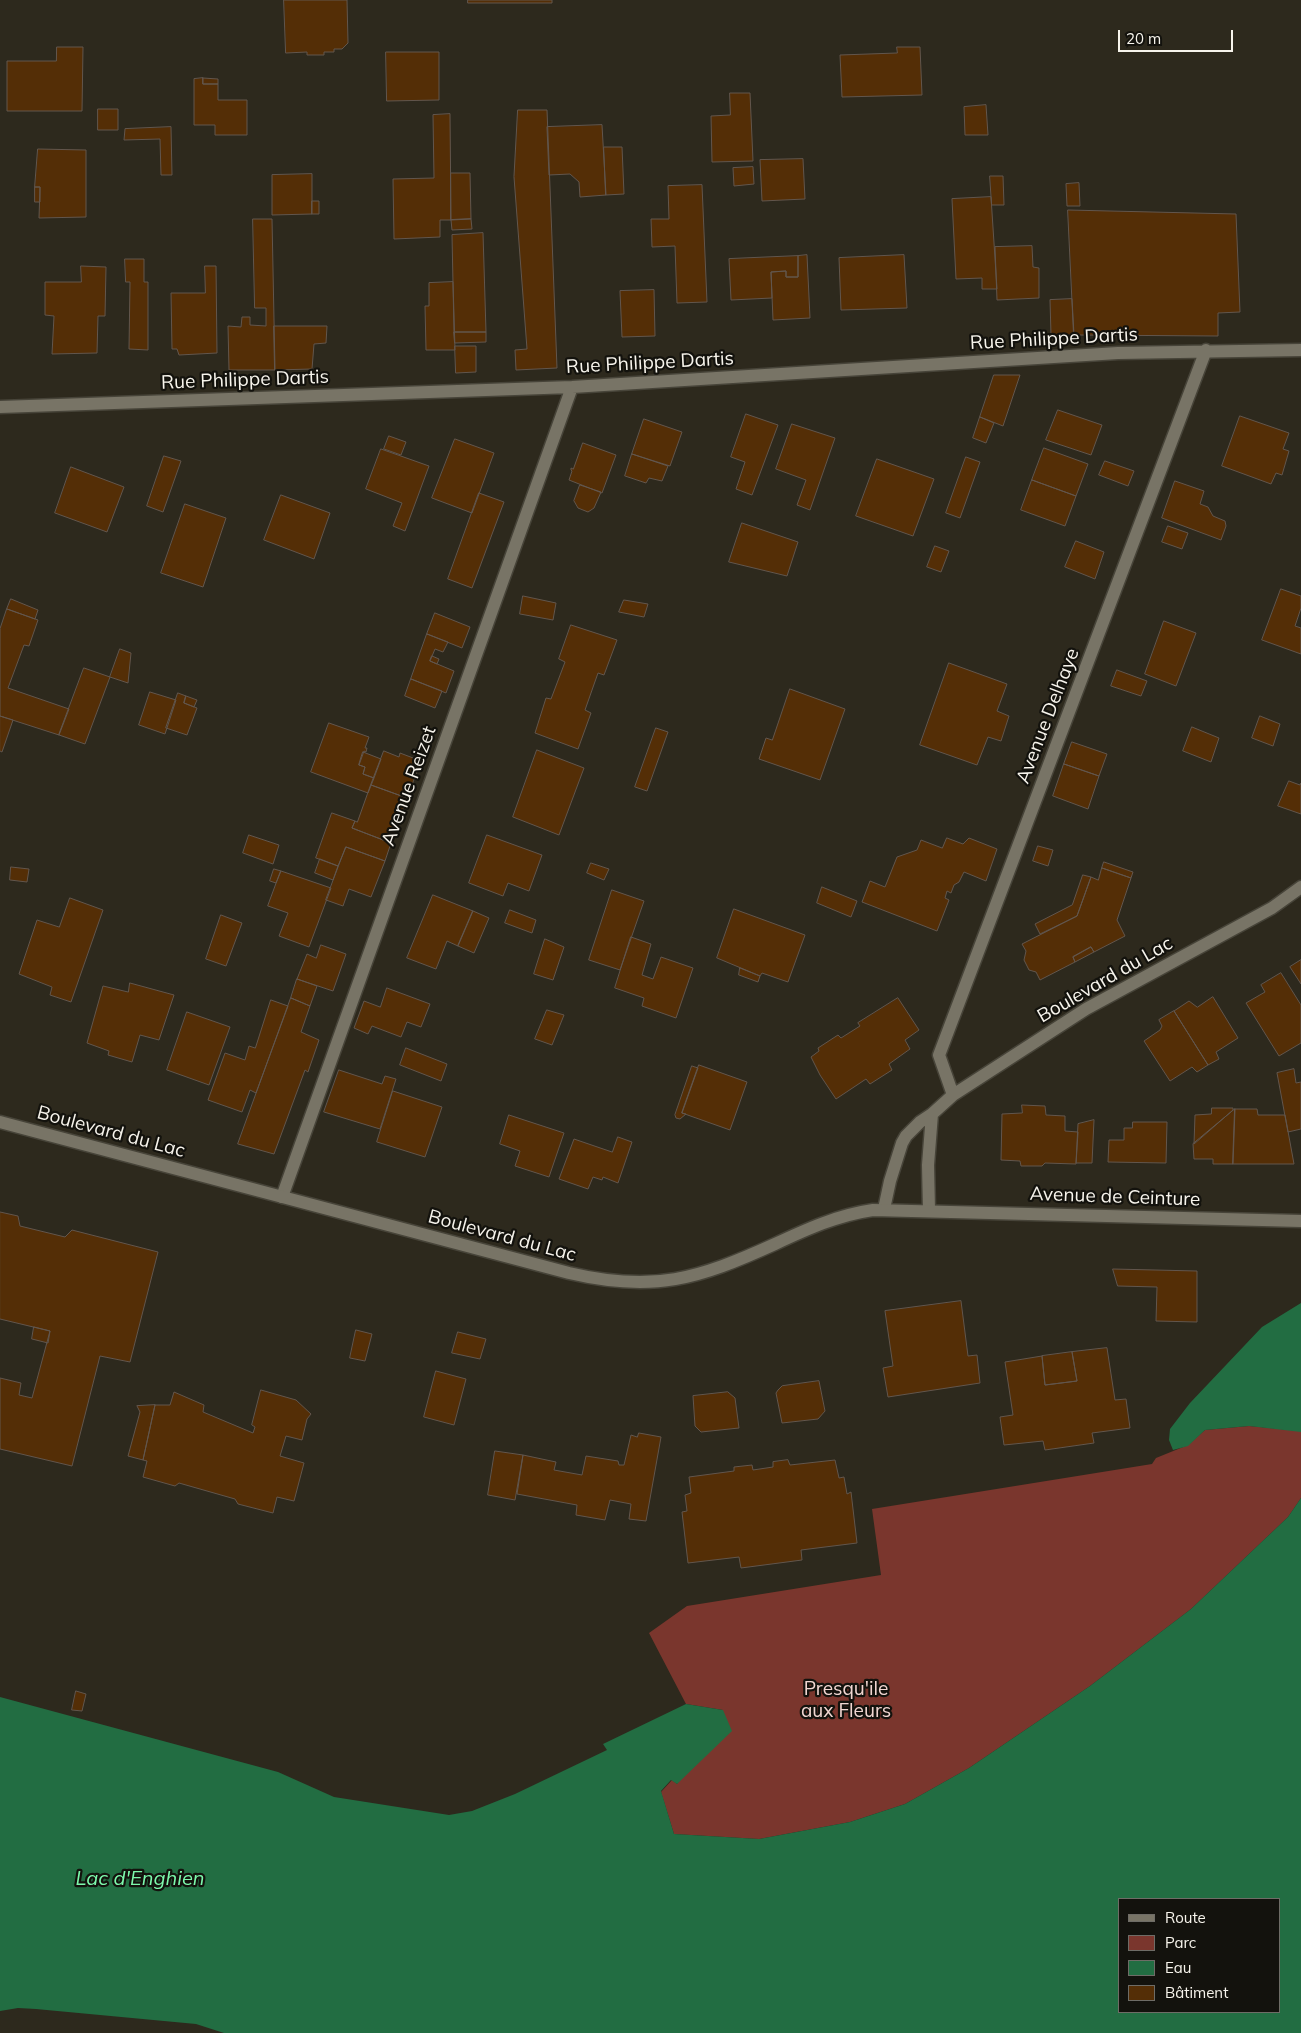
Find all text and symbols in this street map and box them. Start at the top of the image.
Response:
scale bar [1121,20,1236,52]
text: 20 m [1126,29,1161,48]
street label: Rue Philippe Dartis [969,323,1139,355]
street label: Rue Philippe Dartis [565,347,735,379]
street label: Rue Philippe Dartis [161,366,329,394]
street label: Avenue Delhaye [1012,645,1084,787]
street label: Avenue Reizet [377,723,441,849]
street label: Boulevard du Lac [1033,932,1177,1028]
street label: Boulevard du Lac [34,1101,188,1163]
street label: Avenue de Ceinture [1029,1183,1201,1211]
street label: Boulevard du Lac [425,1205,579,1267]
park label: Presqu'ile aux Fleurs [801,1678,891,1722]
water label: Lac d'Enghien [75,1867,205,1891]
legend [1118,1898,1281,2013]
text: Route [1165,1908,1206,1927]
text: Parc [1165,1933,1196,1952]
text: Eau [1165,1958,1191,1977]
text: Bâtiment [1165,1983,1228,2002]

